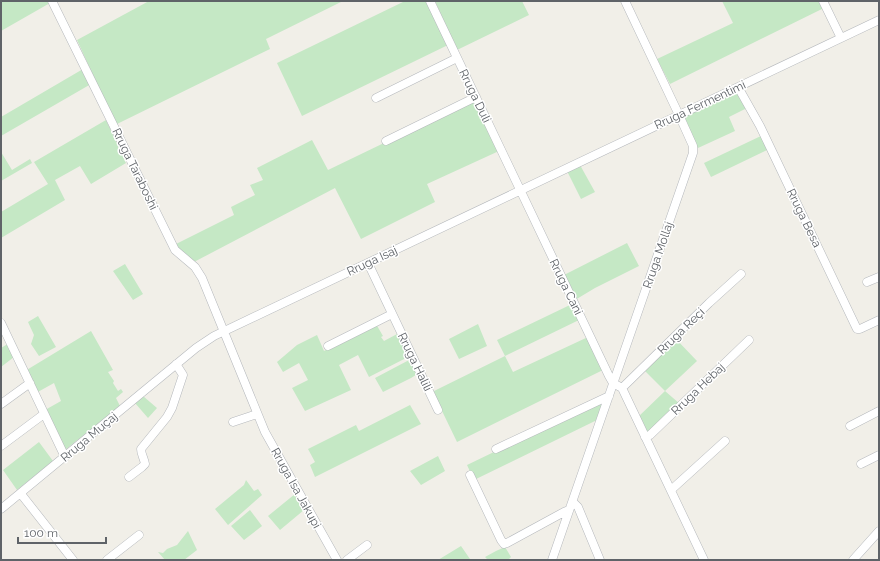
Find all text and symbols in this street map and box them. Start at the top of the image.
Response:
street label: Rruga Duli [456,67,494,125]
street label: Rruga Fermentimi [652,78,748,132]
street label: Rruga Taraboshi [109,126,161,212]
street label: Rruga Besa [784,186,824,250]
street label: Rruga Mollaj [640,220,676,290]
street label: Rruga Isaj [345,243,399,279]
street label: Rruga Cani [546,257,586,317]
street label: Rruga Reçi [655,305,707,357]
street label: Rruga Halili [395,331,435,393]
street label: Rruga Hebaj [668,360,728,418]
street label: Rruga Muçaj [58,409,120,465]
street label: Rruga Isa Jakupi [268,445,324,531]
scale bar [18,519,106,545]
text: 100 m [24,526,58,540]

